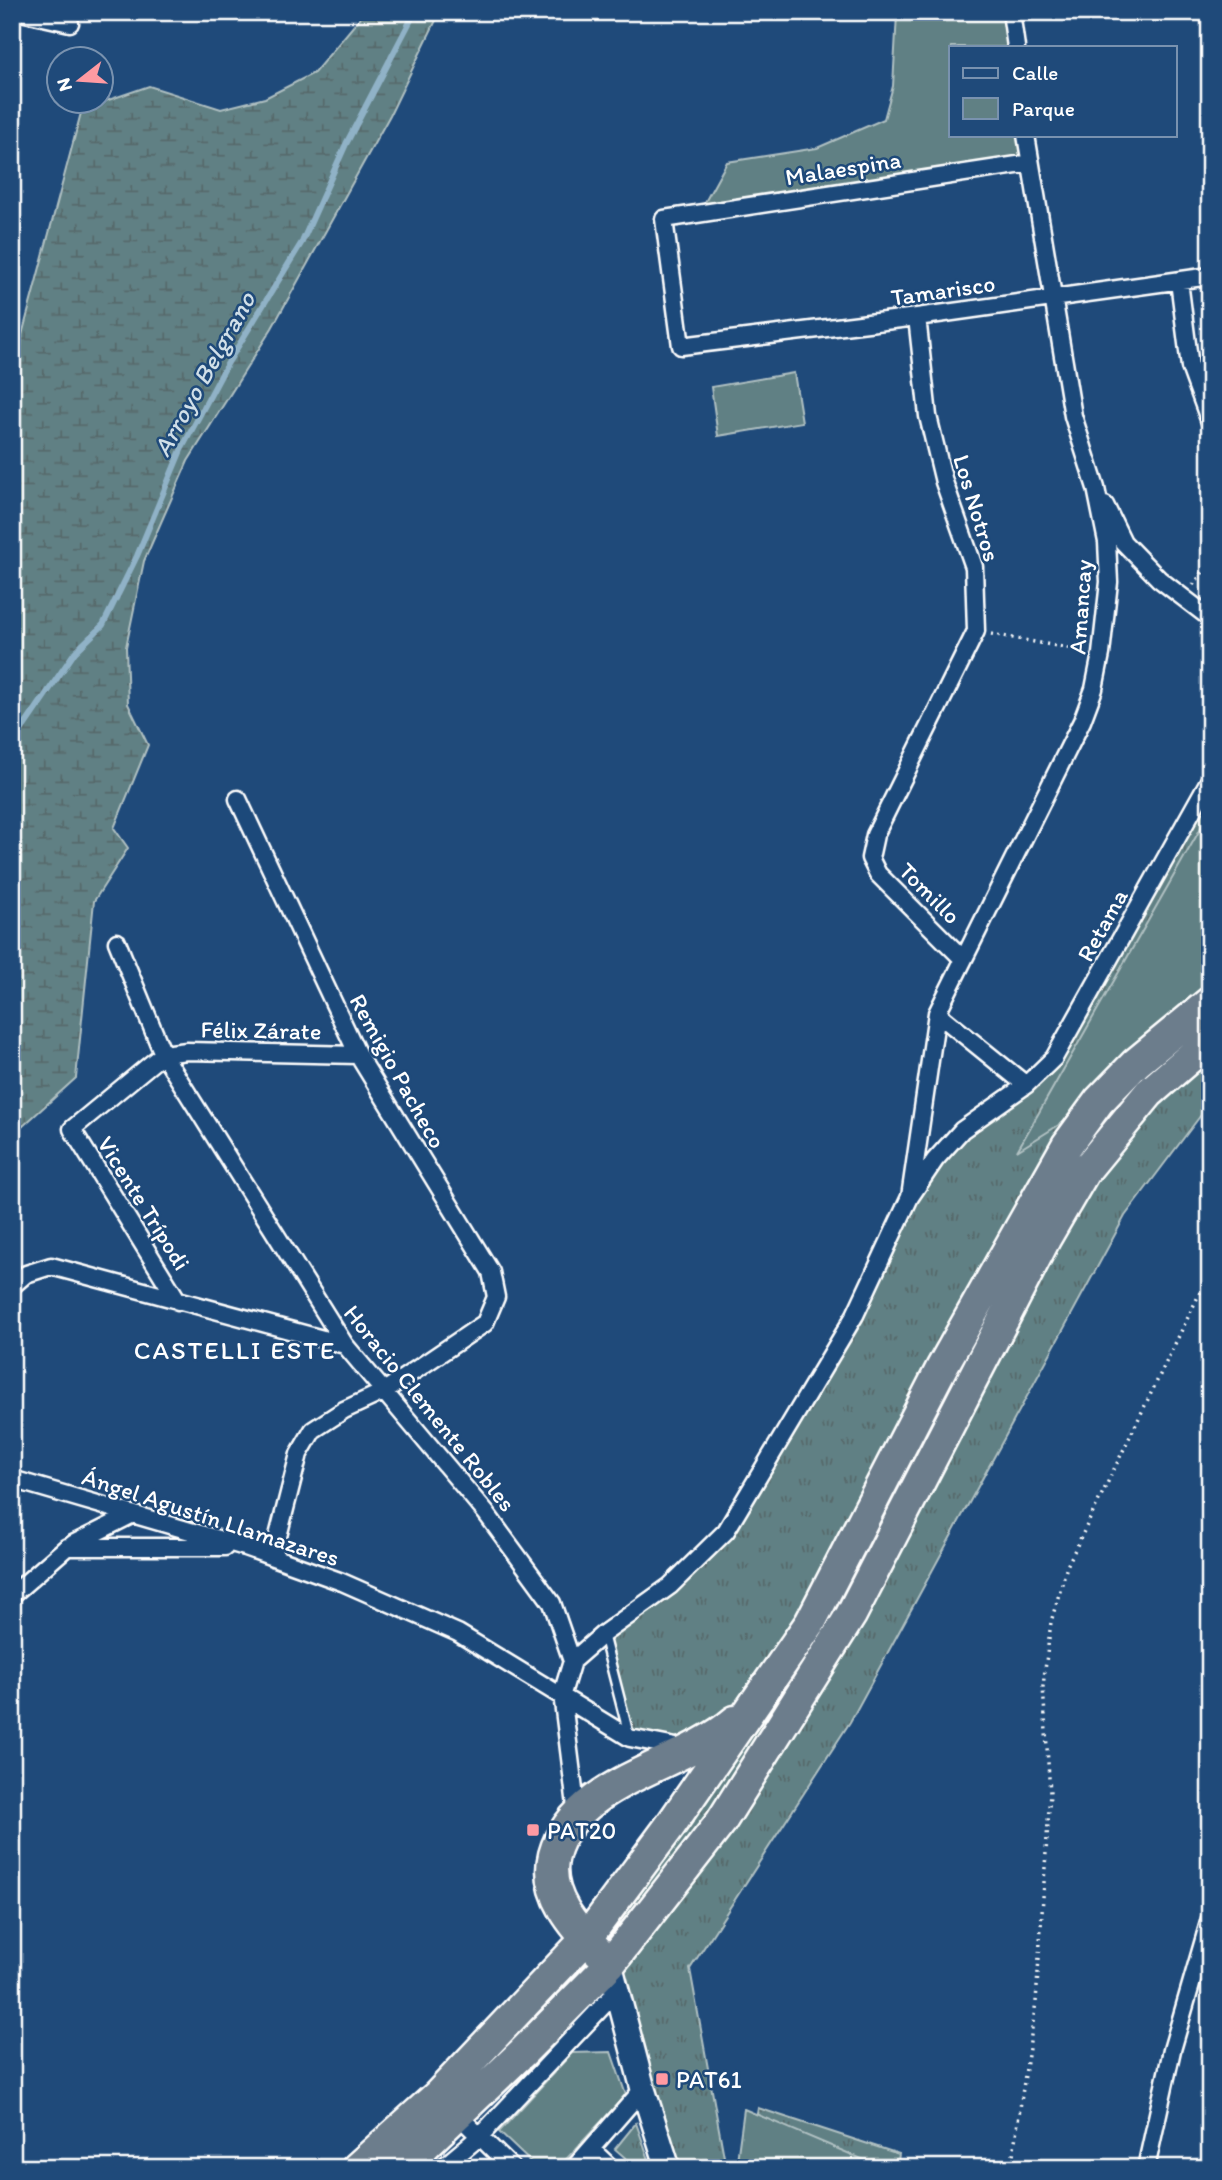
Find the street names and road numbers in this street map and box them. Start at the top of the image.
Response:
street label: Malaespina [783,145,903,191]
street label: Tamarisco [889,268,997,312]
street label: Los Notros [947,451,1007,565]
street label: Amancay [1062,559,1098,655]
street label: Tomillo [893,856,967,930]
street label: Retama [1070,883,1134,966]
street label: Remigio Pacheco [343,989,453,1153]
street label: Félix Zárate [200,1014,322,1046]
street label: Vicente Trípodi [91,1131,197,1275]
street label: Horacio Clemente Robles [338,1299,522,1517]
street label: Ángel Agustín Llamazares [79,1462,343,1572]

